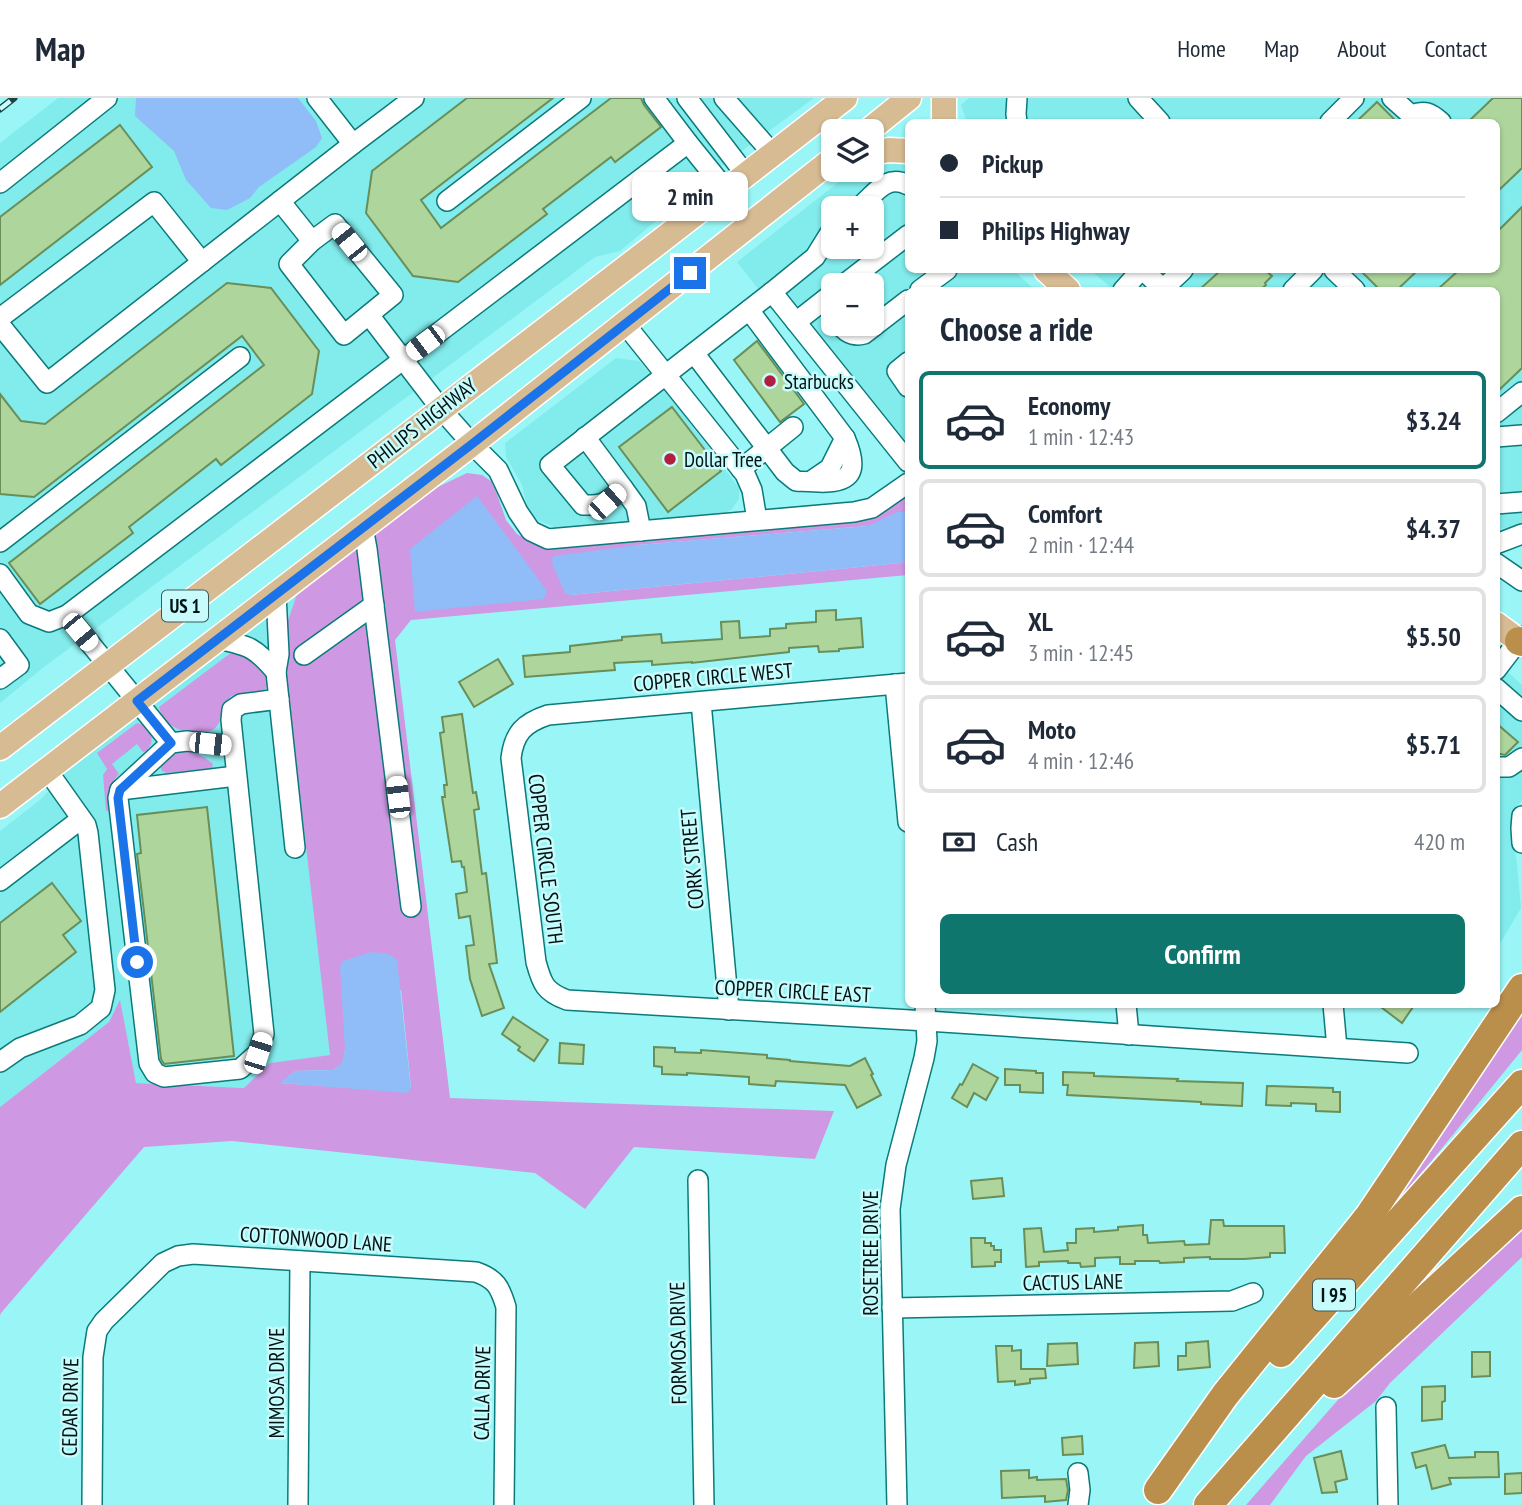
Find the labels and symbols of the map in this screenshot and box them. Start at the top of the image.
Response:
callout: 2 min [632,172,748,220]
car [328,219,371,265]
route end [674,257,706,289]
car [402,322,449,364]
place label: Starbucks [784,368,854,395]
street label: PHILIPS HIGHWAY [362,372,483,474]
marker: Starbucks [762,373,778,389]
place label: Dollar Tree [684,446,762,473]
marker: Dollar Tree [662,451,678,467]
car [585,480,630,524]
road number: US 1 [162,590,208,622]
car [59,609,102,655]
street label: COPPER CIRCLE WEST [632,657,795,697]
car [189,731,232,757]
street label: COPPER CIRCLE SOUTH [522,772,570,946]
car [386,775,411,819]
street label: CORK STREET [674,807,710,910]
route start [121,946,153,978]
street label: COPPER CIRCLE EAST [714,973,872,1009]
car [242,1030,275,1076]
street label: ROSETREE DRIVE [857,1190,884,1316]
street label: COTTONWOOD LANE [239,1220,393,1258]
street label: CACTUS LANE [1023,1268,1123,1296]
road number: I 95 [1313,1280,1355,1310]
street label: FORMOSA DRIVE [663,1281,693,1405]
street label: MIMOSA DRIVE [263,1328,290,1438]
street label: CALLA DRIVE [468,1345,496,1441]
street label: CEDAR DRIVE [56,1358,84,1456]

